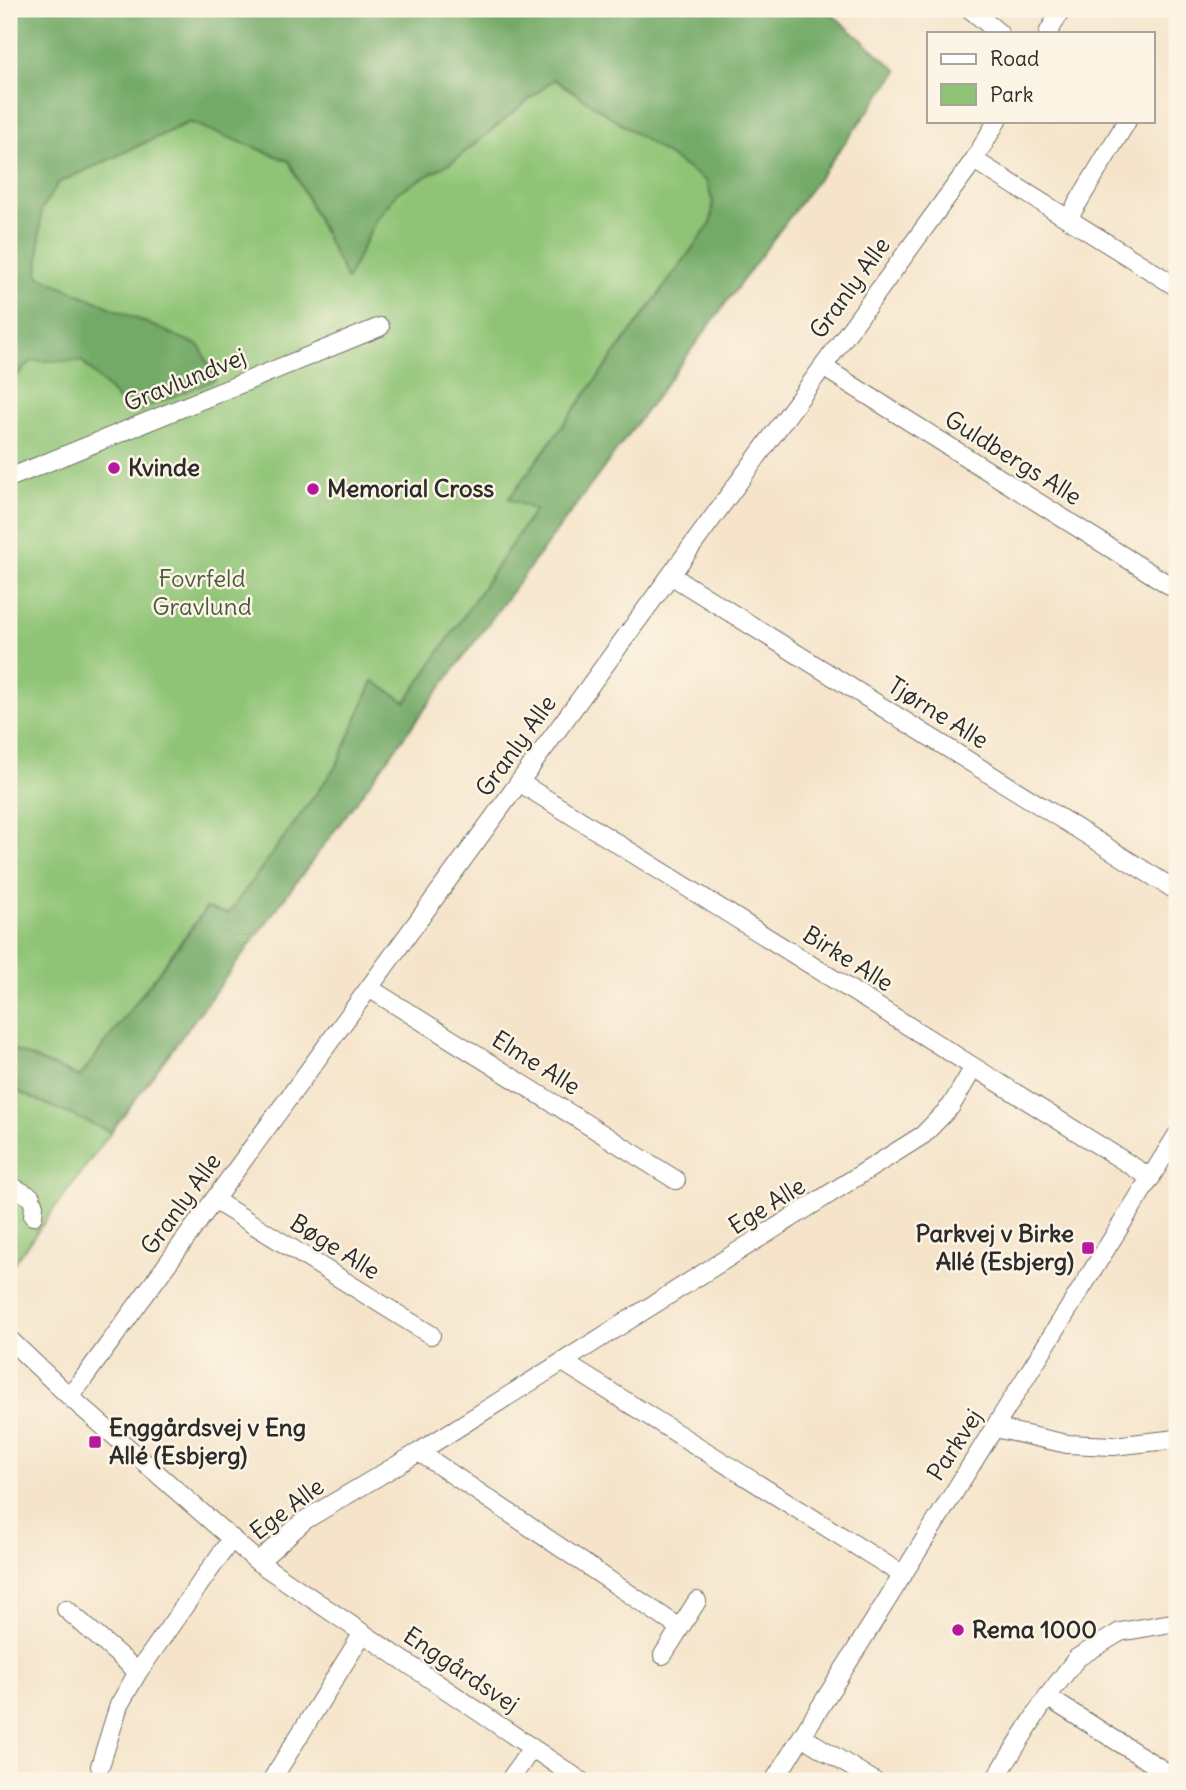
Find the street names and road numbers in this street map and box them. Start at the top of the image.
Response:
street label: Granly Alle [802,231,896,344]
street label: Gravlundvej [119,341,250,417]
street label: Guldbergs Alle [940,403,1087,511]
street label: Tjørne Alle [883,670,994,755]
street label: Granly Alle [468,689,562,802]
street label: Birke Alle [798,919,899,998]
street label: Elme Alle [487,1023,586,1101]
street label: Granly Alle [133,1147,227,1260]
street label: Ege Alle [723,1170,810,1240]
street label: Bøge Alle [285,1207,386,1285]
street label: Parkvej [920,1403,988,1486]
street label: Ege Alle [243,1471,329,1546]
street label: Enggårdsvej [398,1620,525,1719]

